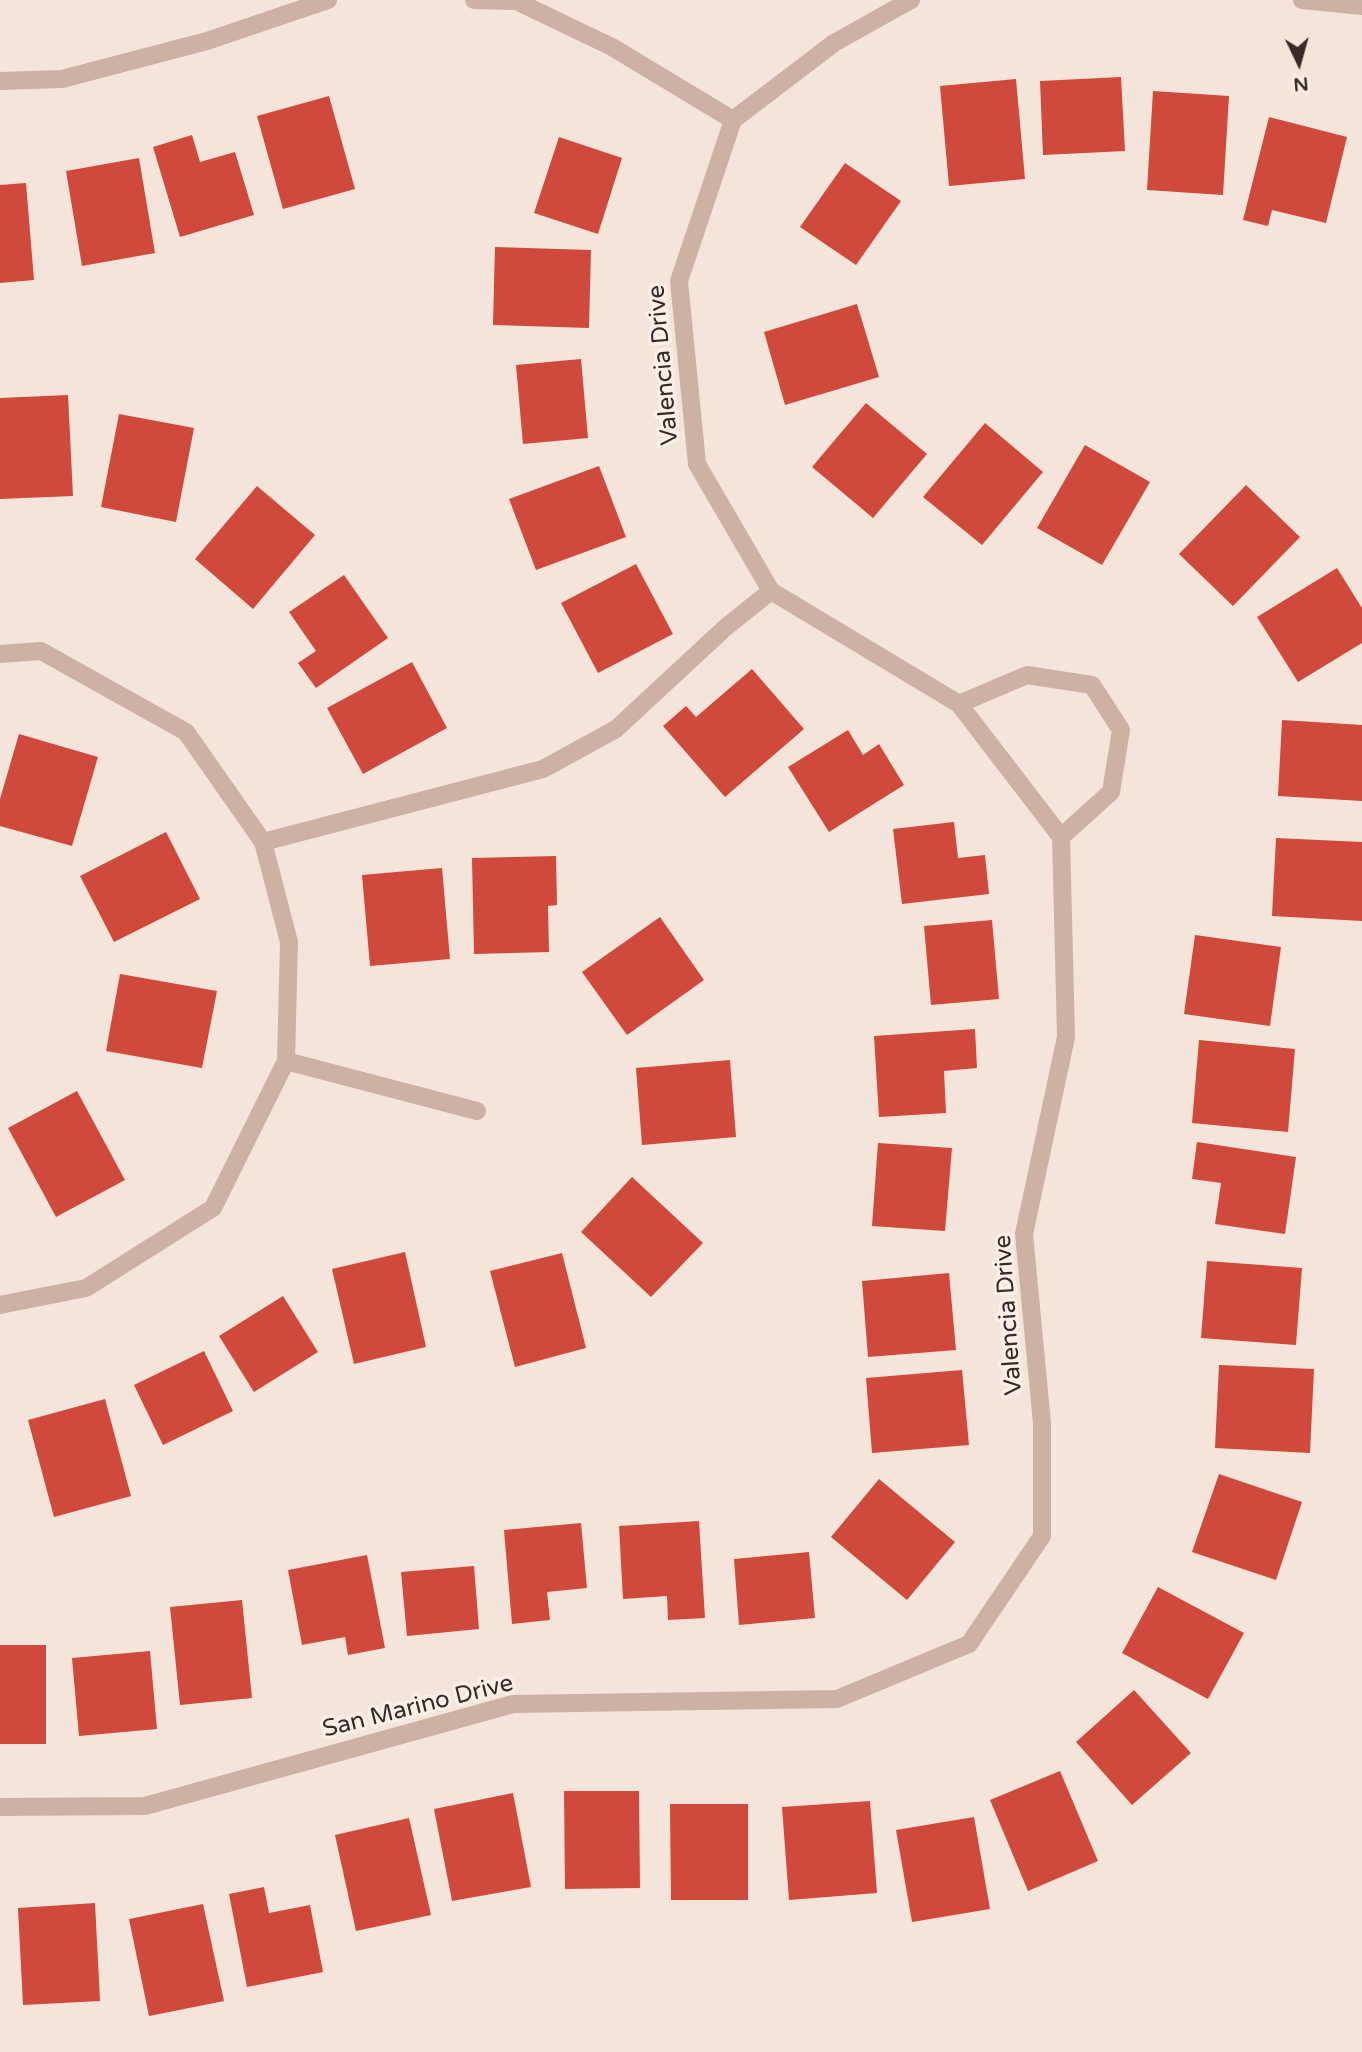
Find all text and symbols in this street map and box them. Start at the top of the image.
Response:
north arrow [1264,28,1334,98]
text: N [1292,72,1309,96]
street label: Valencia Drive [643,284,685,446]
street label: Valencia Drive [989,1234,1029,1396]
street label: San Marino Drive [320,1669,516,1745]

